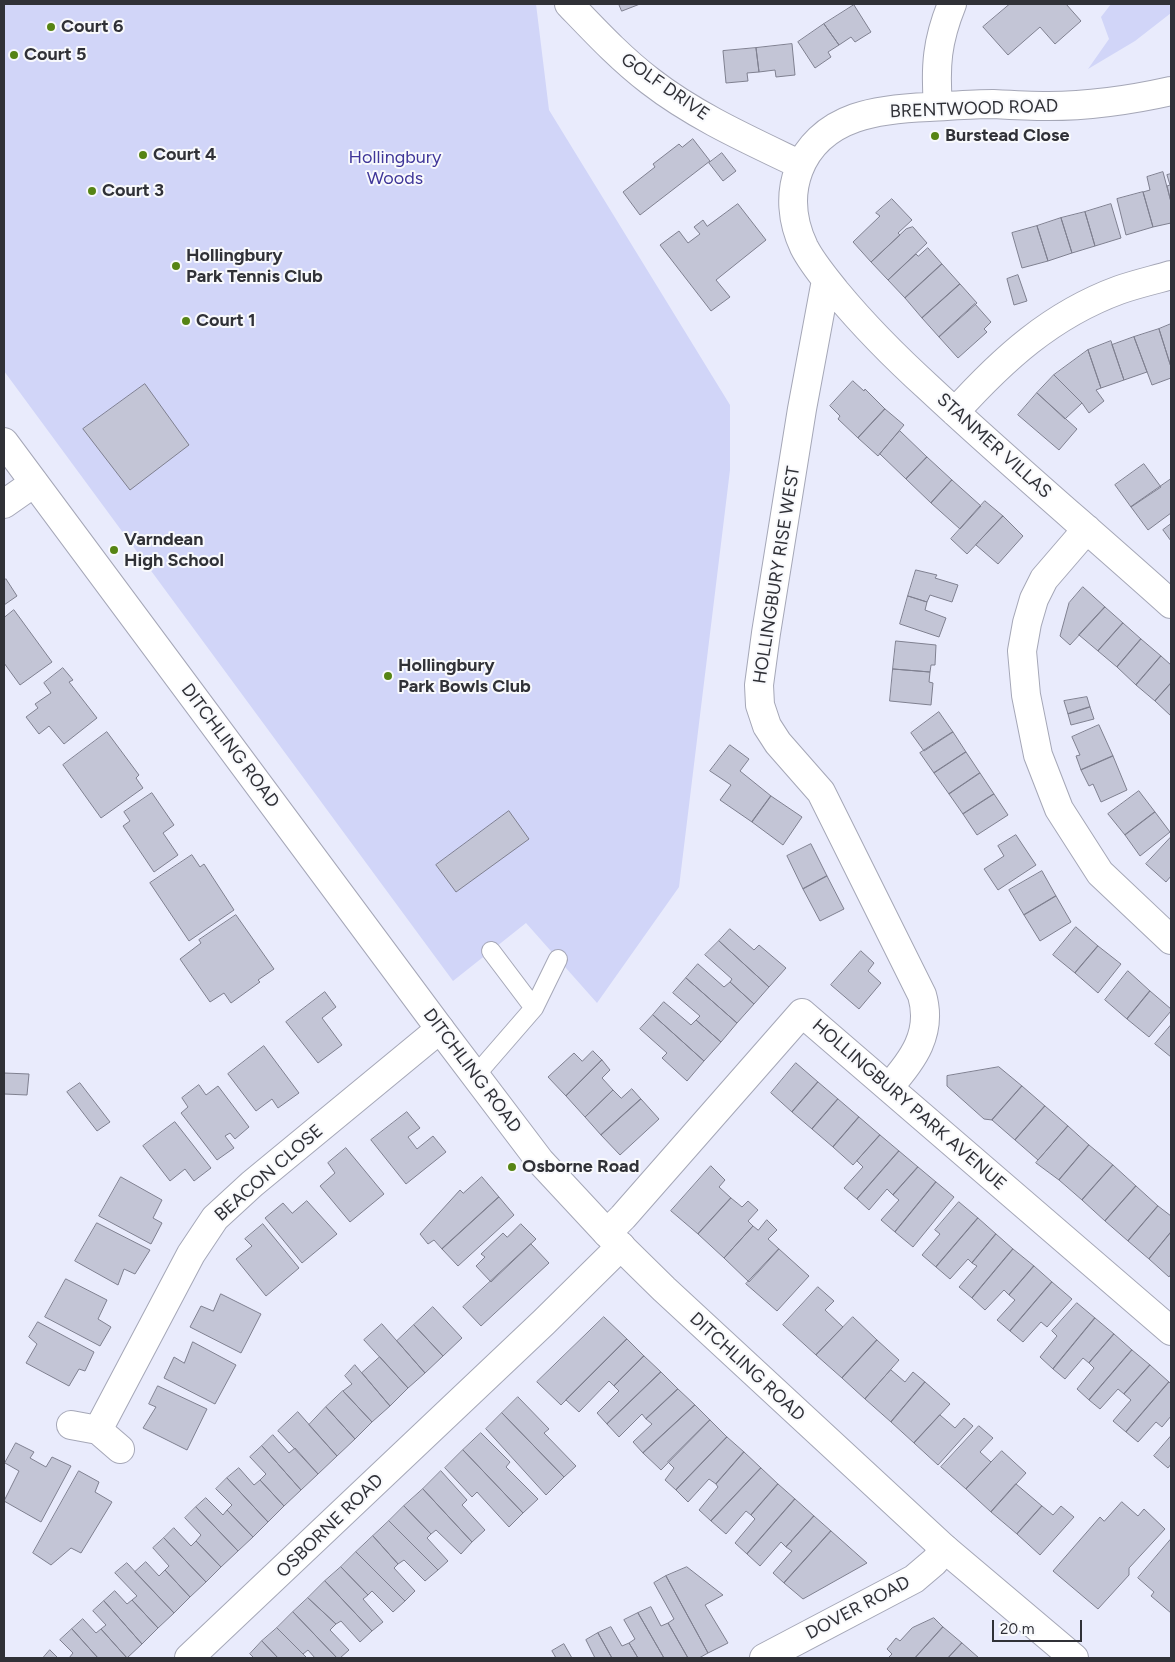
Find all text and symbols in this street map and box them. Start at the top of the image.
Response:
place label: Court 6 [61,16,124,38]
marker: Court 6 [45,21,57,33]
place label: Court 5 [24,44,87,66]
marker: Court 5 [8,49,20,61]
street label: GOLF DRIVE [617,49,713,125]
street label: BRENTWOOD ROAD [889,95,1059,123]
place label: Burstead Close [945,125,1069,147]
marker: Burstead Close [929,130,941,142]
place label: Court 4 [153,144,216,166]
park label: Hollingbury Woods [349,147,441,190]
marker: Court 4 [137,149,149,161]
place label: Court 3 [102,180,164,202]
marker: Court 3 [86,185,98,197]
place label: Hollingbury Park Tennis Club [186,245,323,288]
marker: Hollingbury Park Tennis Club [170,260,182,272]
place label: Court 1 [196,310,256,332]
marker: Court 1 [180,315,192,327]
street label: STANMER VILLAS [932,389,1056,503]
street label: HOLLINGBURY RISE WEST [749,465,805,685]
place label: Varndean High School [124,529,224,572]
marker: Varndean High School [108,544,120,556]
place label: Hollingbury Park Bowls Club [398,655,531,698]
marker: Hollingbury Park Bowls Club [382,670,394,682]
street label: DITCHLING ROAD [176,680,284,812]
street label: DITCHLING ROAD [418,1005,526,1137]
street label: HOLLINGBURY PARK AVENUE [808,1015,1010,1195]
street label: BEACON CLOSE [210,1120,328,1226]
place label: Osborne Road [522,1156,639,1178]
marker: Osborne Road [506,1161,518,1173]
street label: DITCHLING ROAD [685,1308,809,1426]
street label: OSBORNE ROAD [272,1470,388,1582]
street label: DOVER ROAD [802,1572,914,1644]
scale bar [995,1610,1085,1642]
text: 20 m [1000,1620,1034,1638]

